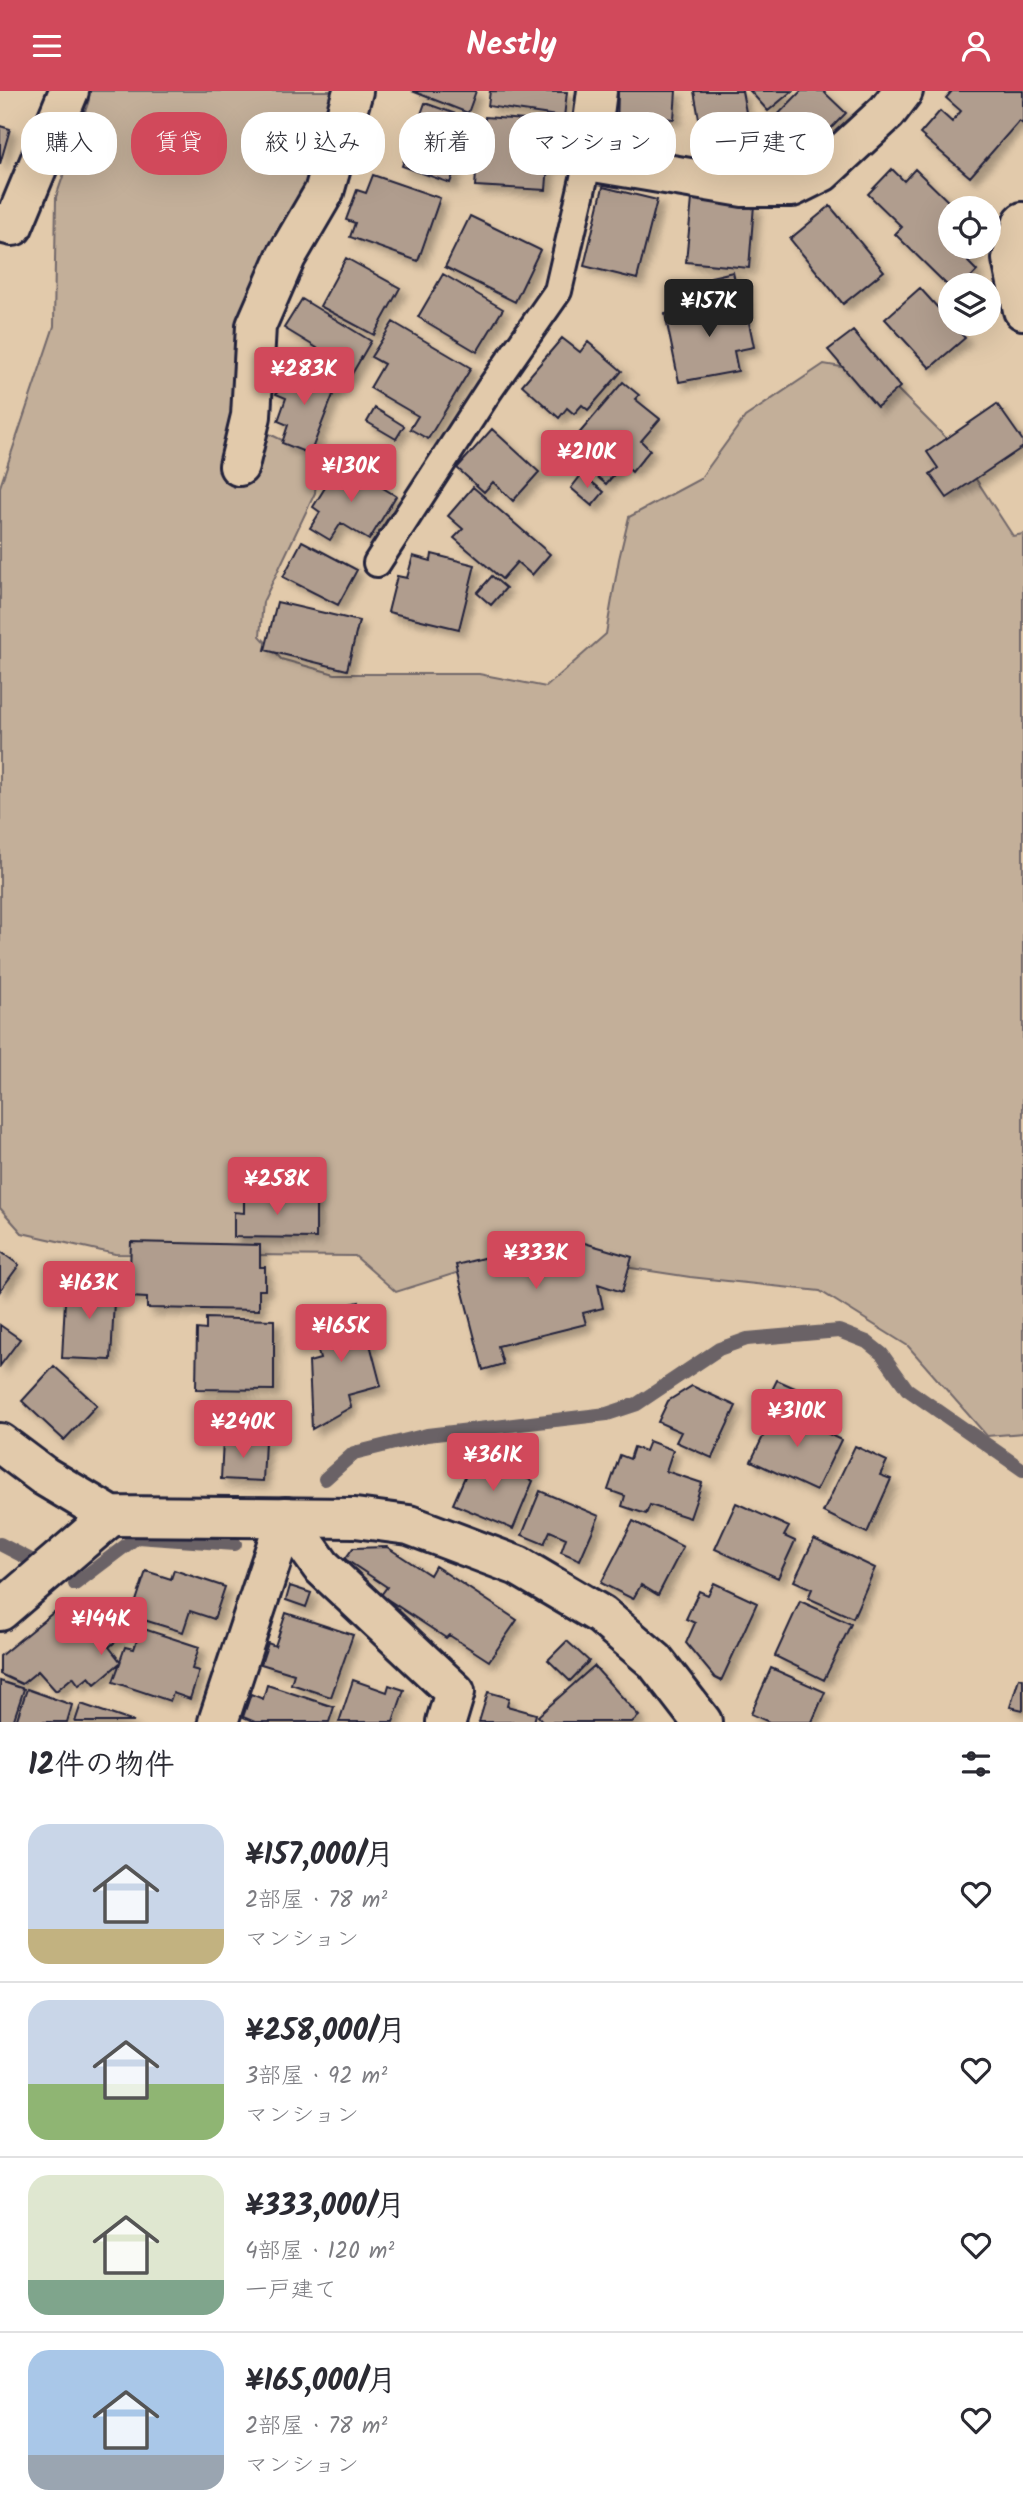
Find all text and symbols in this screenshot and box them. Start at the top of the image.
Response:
text: Nestly [466,20,557,71]
icon: menu [28,27,66,65]
icon: person [957,27,995,65]
chip: 購入 [21,112,117,175]
chip: 賃貸 [131,112,227,175]
chip: 絞り込み [241,112,385,175]
chip: 新着 [399,112,495,175]
chip: マンション [509,112,676,175]
chip: 一戸建て [690,112,834,175]
map controls [938,196,1001,336]
button: locate [938,196,1001,259]
button: layers [938,273,1001,336]
pin: ¥157K [660,279,758,339]
text: ¥157K [680,284,738,320]
pin: ¥283K [255,347,353,407]
text: ¥283K [270,352,338,388]
pin: ¥210K [538,431,636,490]
text: ¥210K [557,435,617,471]
pin: ¥130K [302,445,400,504]
text: ¥130K [321,449,381,485]
pin: ¥258K [228,1157,326,1217]
text: ¥258K [244,1162,310,1198]
pin: ¥333K [487,1231,585,1291]
text: ¥333K [503,1236,569,1272]
pin: ¥163K [40,1261,138,1321]
text: ¥163K [59,1266,119,1302]
pin: ¥165K [292,1305,390,1364]
text: ¥165K [311,1309,371,1345]
pin: ¥310K [748,1389,846,1449]
text: ¥310K [767,1394,827,1430]
pin: ¥240K [194,1401,292,1460]
text: ¥240K [210,1405,276,1441]
pin: ¥361K [444,1433,542,1493]
text: ¥361K [463,1438,523,1474]
pin: ¥144K [52,1597,150,1657]
text: ¥144K [71,1602,131,1638]
text: 12件の物件 [28,1742,175,1790]
icon: filters [957,1745,995,1783]
text: ¥157,000/月 [245,1832,394,1880]
icon: home [84,1852,168,1936]
icon: heart [957,1875,995,1913]
text: 2部屋 · 78 m² [245,1883,387,1919]
text: マンション [245,1922,359,1958]
text: ¥258,000/月 [245,2008,406,2056]
icon: home [84,2028,168,2112]
icon: heart [957,2051,995,2089]
text: 3部屋 · 92 m² [245,2059,387,2095]
text: マンション [245,2098,359,2134]
text: ¥333,000/月 [245,2183,405,2231]
icon: home [84,2203,168,2287]
icon: heart [957,2226,995,2264]
text: 4部屋 · 120 m² [245,2234,394,2270]
text: 一戸建て [245,2273,337,2309]
text: ¥165,000/月 [245,2358,396,2406]
icon: home [84,2378,168,2462]
icon: heart [957,2401,995,2439]
text: 2部屋 · 78 m² [245,2409,387,2445]
text: マンション [245,2448,359,2484]

